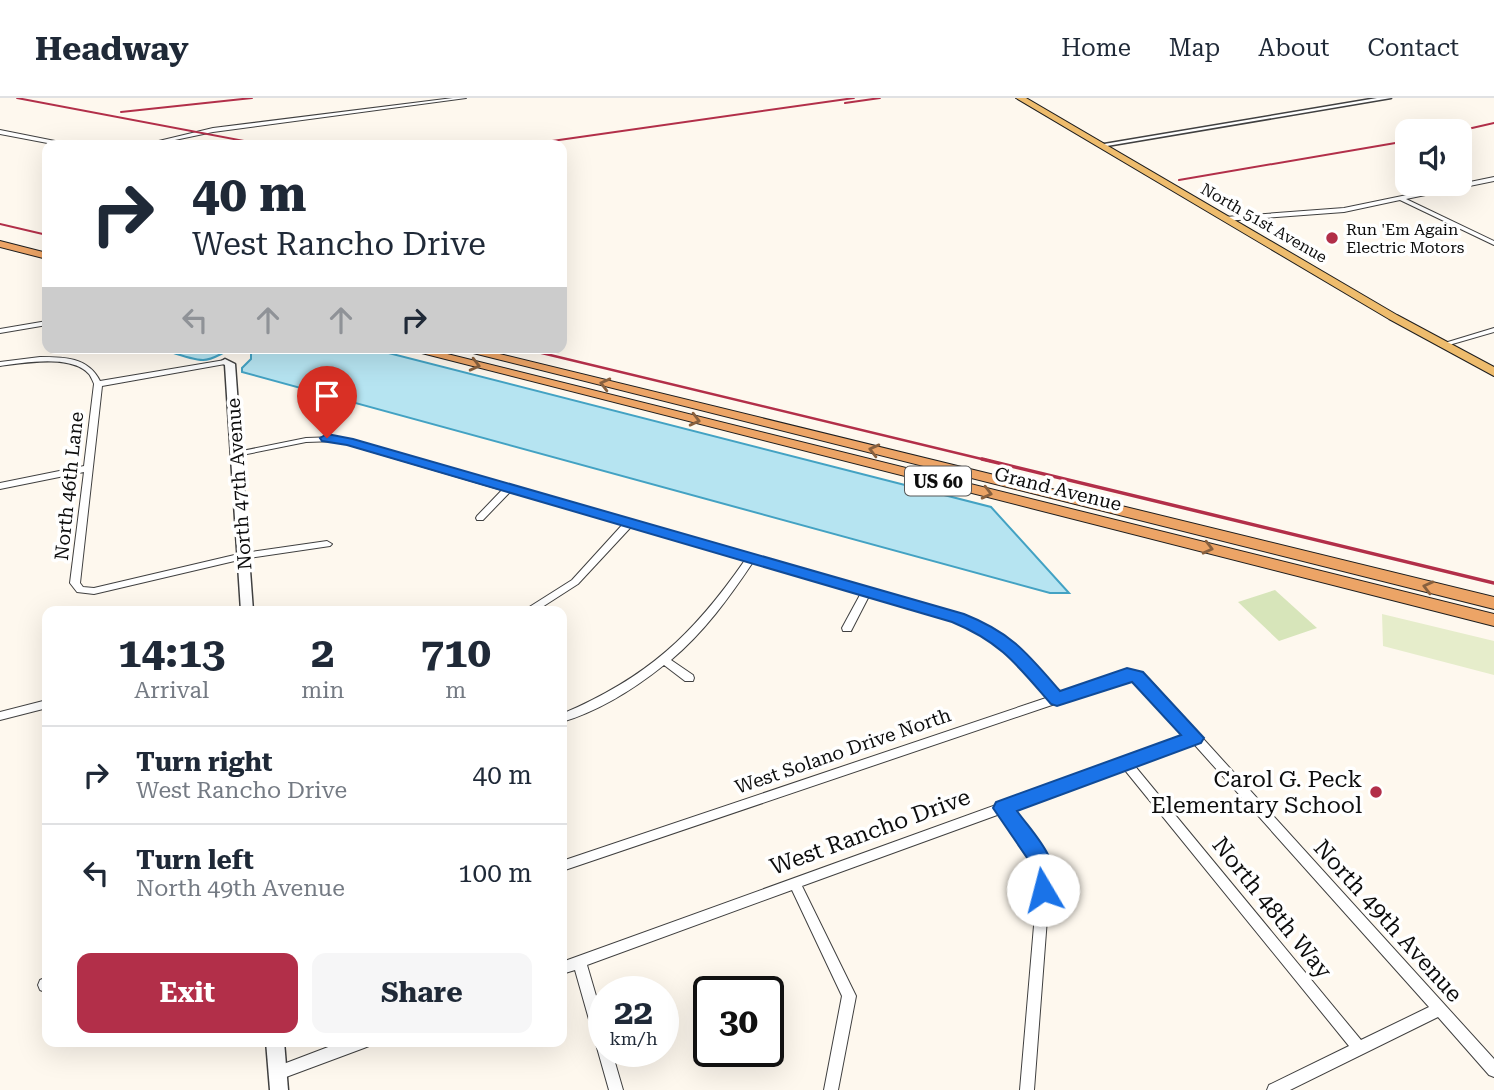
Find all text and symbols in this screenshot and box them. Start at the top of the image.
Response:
text: Headway [35,29,189,68]
text: Home [1061,34,1131,62]
text: Map [1169,34,1220,62]
text: About [1258,34,1329,62]
text: Contact [1367,34,1459,62]
map controls [1395,119,1472,196]
button: sound [1395,119,1472,196]
text: 40 m [192,166,307,223]
icon: right [77,168,168,259]
street label: North 51st Avenue [1198,179,1331,267]
place label: Run 'Em Again Electric Motors [1346,220,1465,257]
text: West Rancho Drive [192,225,486,263]
marker: Run 'Em Again Electric Motors [1324,230,1340,246]
icon: left [176,301,214,339]
icon: ahead [249,301,287,339]
icon: ahead [322,301,360,339]
icon: right [395,301,433,339]
one-way arrow [468,357,480,371]
pin [297,366,357,438]
icon: arrive [308,377,346,415]
one-way arrow [599,378,611,392]
street label: North 47th Avenue [222,397,256,571]
street label: North 46th Lane [50,411,88,561]
one-way arrow [689,412,701,426]
one-way arrow [868,444,880,458]
street label: Grand Avenue [992,462,1124,516]
road number: US 60 [905,466,971,496]
one-way arrow [981,485,993,499]
one-way arrow [1202,540,1214,555]
one-way arrow [1422,581,1434,595]
text: 14:13 [118,628,225,677]
text: 2 [311,628,335,677]
text: 710 [420,628,491,677]
text: Arrival [134,677,209,704]
text: min [301,677,344,704]
text: m [445,677,466,704]
street label: West Solano Drive North [732,703,954,799]
text: Turn right [136,747,272,777]
icon: right [77,756,115,794]
text: 40 m [473,760,532,790]
place label: Carol G. Peck Elementary School [1151,766,1362,819]
text: West Rancho Drive [136,777,347,804]
street label: West Rancho Drive [766,783,974,881]
marker: Carol G. Peck Elementary School [1368,784,1384,800]
street label: North 48th Way [1207,832,1338,985]
street label: North 49th Avenue [1308,834,1468,1008]
text: Turn left [136,845,254,875]
position arrow [1006,853,1080,927]
icon: left [77,854,115,892]
text: 100 m [458,858,532,888]
text: North 49th Avenue [136,875,345,902]
button: Exit [77,953,298,1033]
button: Share [312,953,532,1033]
speed limit sign: 30 [693,976,784,1067]
text: 22 [614,992,653,1033]
text: km/h [609,1028,658,1049]

